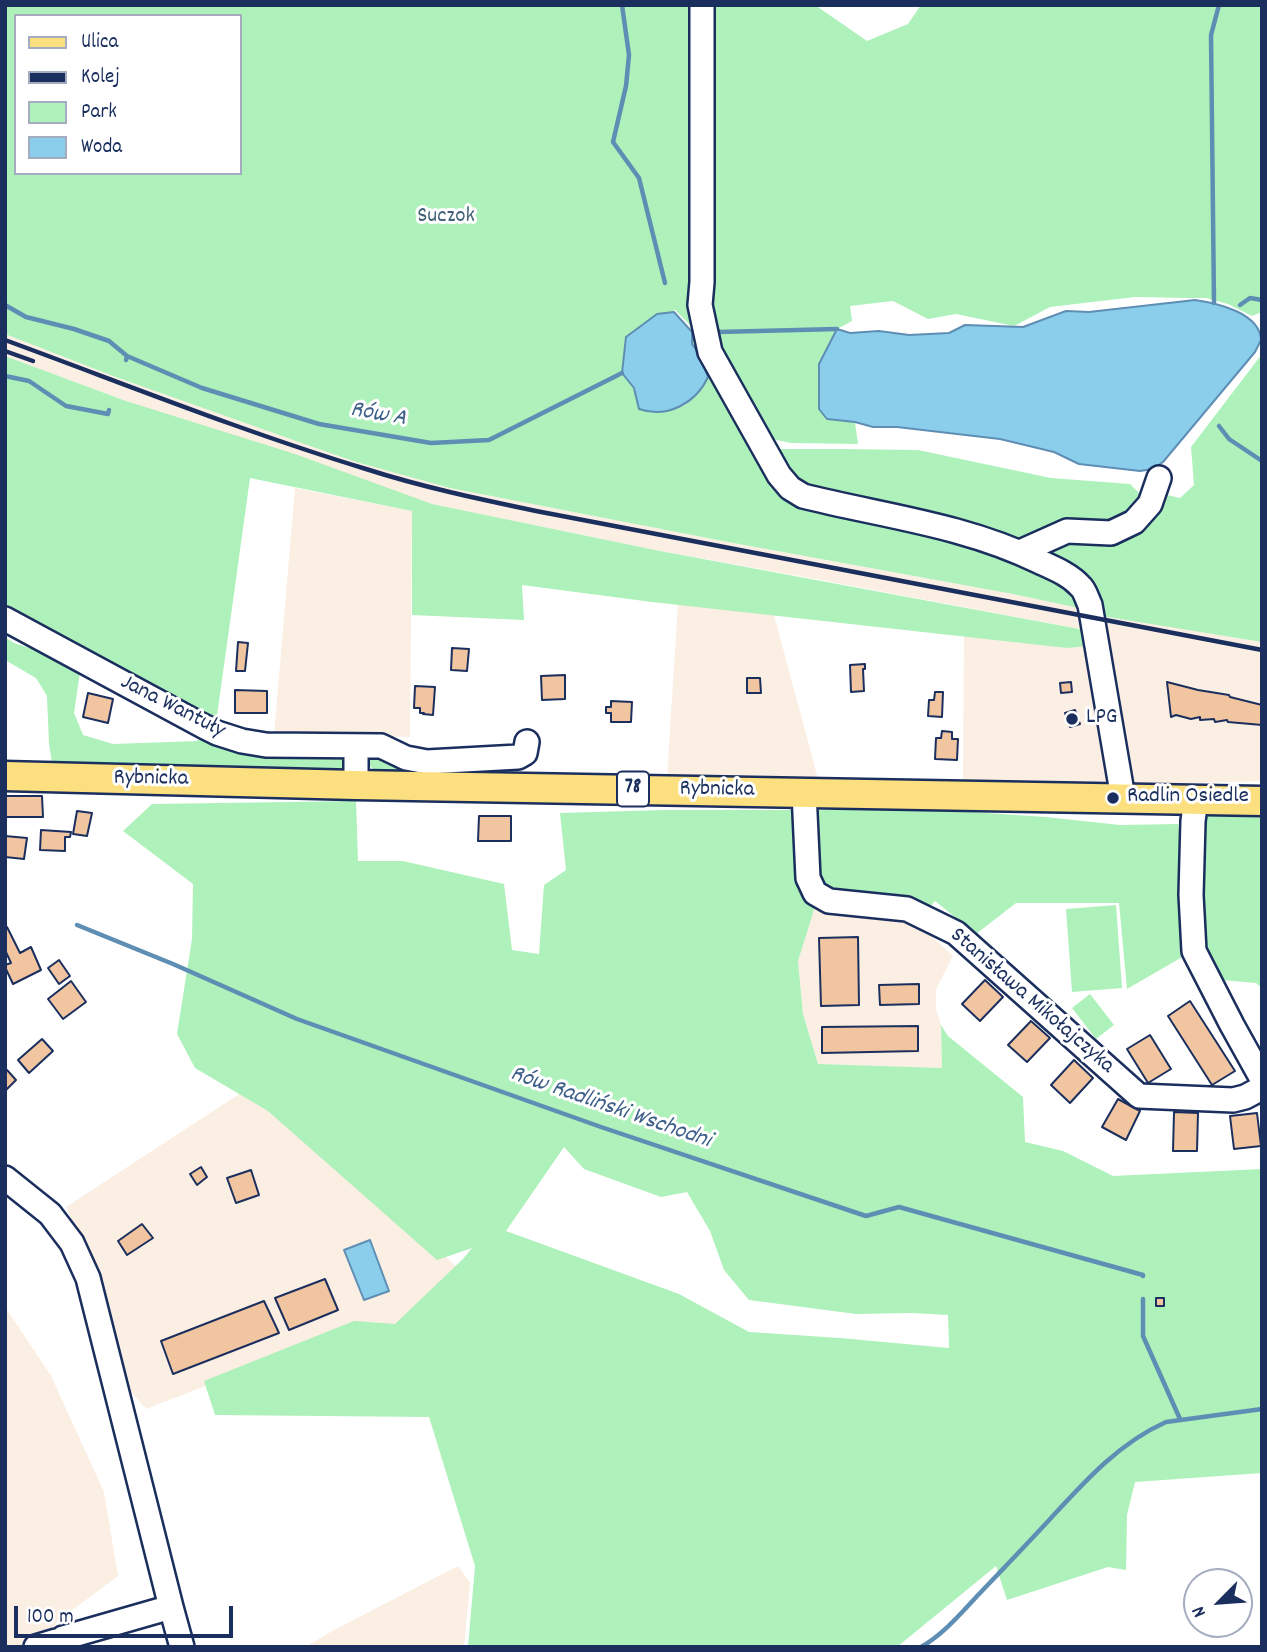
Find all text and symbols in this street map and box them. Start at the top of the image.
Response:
legend [14,14,242,175]
text: Ulica [81,28,118,58]
text: Kolej [81,63,120,93]
text: Park [81,98,117,128]
text: Woda [81,133,122,163]
park label: Suczok [417,204,475,232]
water label: Rów A [348,397,408,435]
street label: Jana Wantuły [115,670,229,746]
place label: LPG [1086,705,1117,733]
marker: LPG [1064,711,1080,727]
street label: Rybnicka [113,766,189,794]
road number: 78 [617,772,649,806]
street label: Rybnicka [679,777,755,805]
place label: Radlin Osiedle [1127,784,1249,812]
marker: Radlin Osiedle [1105,790,1121,806]
street label: Stanisława Mikołajczyka [943,923,1119,1081]
water label: Rów Radliński Wschodni [506,1061,714,1157]
north arrow [1183,1568,1253,1638]
scale bar [18,1592,236,1636]
text: N [1186,1601,1215,1621]
text: 100 m [27,1603,74,1633]

